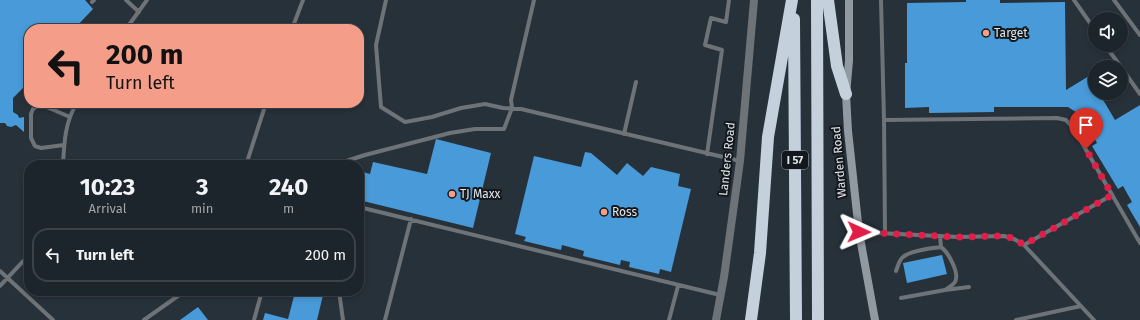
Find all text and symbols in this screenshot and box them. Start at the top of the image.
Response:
map controls [1088,12,1128,100]
button: sound [1088,12,1128,52]
place label: Target [994,26,1028,40]
marker: Target [981,28,991,38]
text: 200 m [106,38,184,71]
icon: left [40,40,92,92]
button: layers [1088,60,1128,100]
text: Turn left [106,72,175,94]
pin [1069,108,1103,149]
icon: arrive [1075,114,1097,136]
street label: Landers Road [716,121,738,197]
street label: Warden Road [829,126,849,198]
road number: I 57 [782,151,808,169]
text: 10:23 [80,173,135,201]
text: 3 [196,173,208,201]
text: 240 [269,173,308,201]
place label: TJ Maxx [460,187,501,201]
marker: TJ Maxx [447,189,457,199]
text: Arrival [88,201,127,216]
text: min [191,201,213,216]
text: m [283,201,294,216]
place label: Ross [612,205,638,219]
marker: Ross [599,207,609,217]
position arrow [838,211,880,253]
icon: left [42,244,64,266]
text: Turn left [76,246,134,264]
text: 200 m [305,246,346,264]

